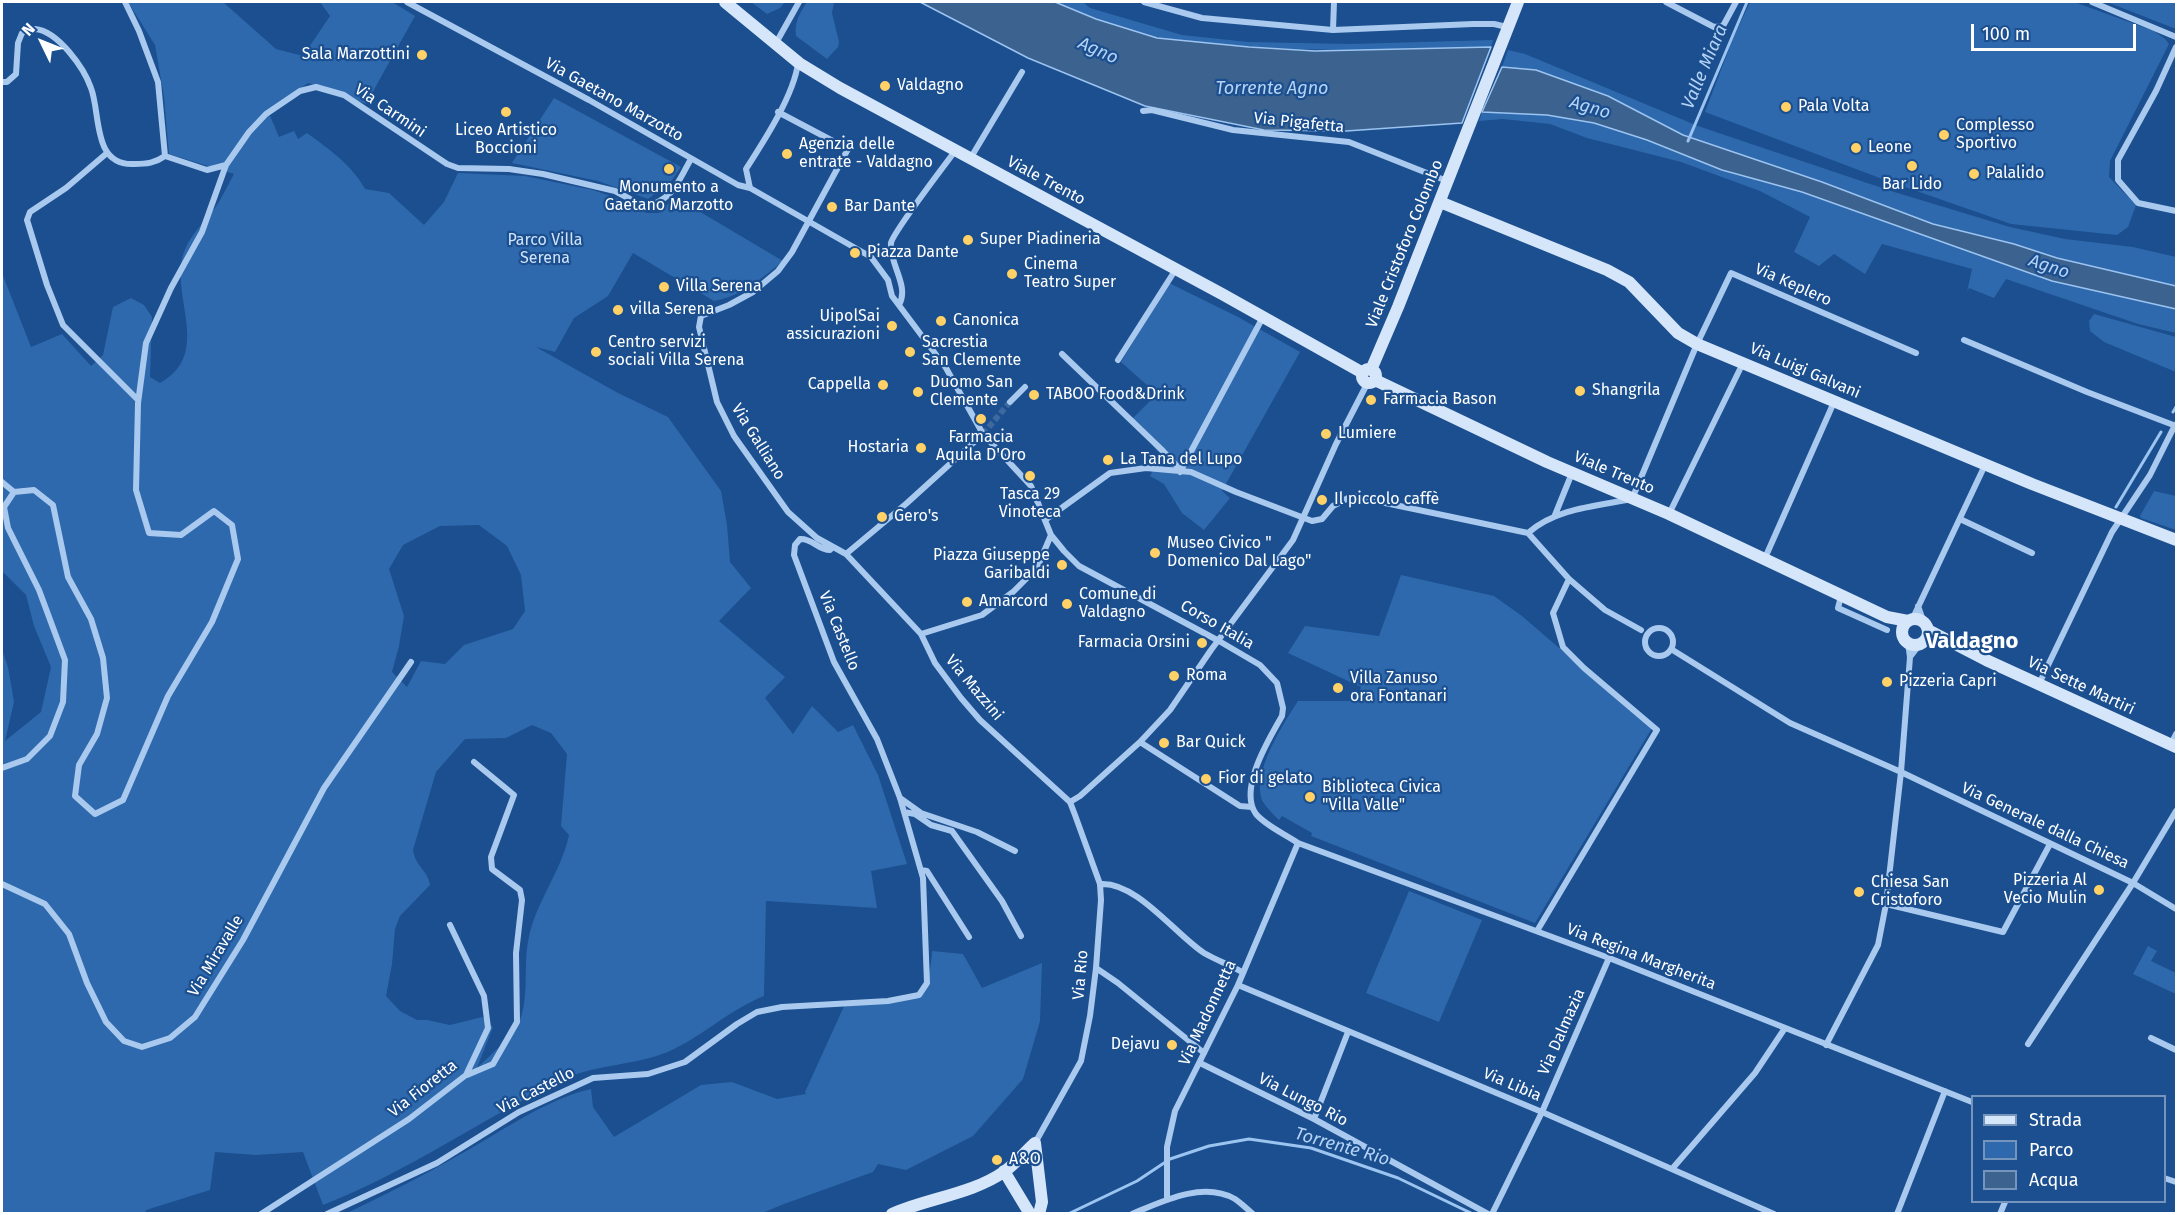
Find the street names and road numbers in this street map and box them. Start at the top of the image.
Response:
street label: Via Gaetano Marzotto [541,54,687,146]
street label: Via Carmini [351,80,429,142]
street label: Via Pigafetta [1253,109,1345,137]
street label: Viale Trento [1004,152,1088,210]
street label: Viale Cristoforo Colombo [1362,157,1448,331]
street label: Via Keplero [1752,260,1834,310]
street label: Via Luigi Galvani [1747,339,1863,403]
street label: Via Galliano [727,400,789,484]
street label: Viale Trento [1571,447,1657,499]
street label: Via Castello [814,588,864,674]
street label: Corso Italia [1177,596,1257,654]
street label: Via Mazzini [941,651,1007,725]
street label: Via Sette Martiri [2024,653,2138,719]
street label: Via Generale dalla Chiesa [1958,779,2132,873]
street label: Via Miravalle [184,912,248,1000]
street label: Via Regina Margherita [1564,920,1718,994]
street label: Via Rio [1069,949,1093,1001]
street label: Via Madonnetta [1175,957,1241,1069]
street label: Via Dalmazia [1534,986,1590,1078]
street label: Via Fioretta [385,1056,461,1122]
street label: Via Castello [494,1063,578,1119]
street label: Via Libia [1480,1064,1544,1106]
street label: Via Lungo Rio [1255,1069,1351,1131]

